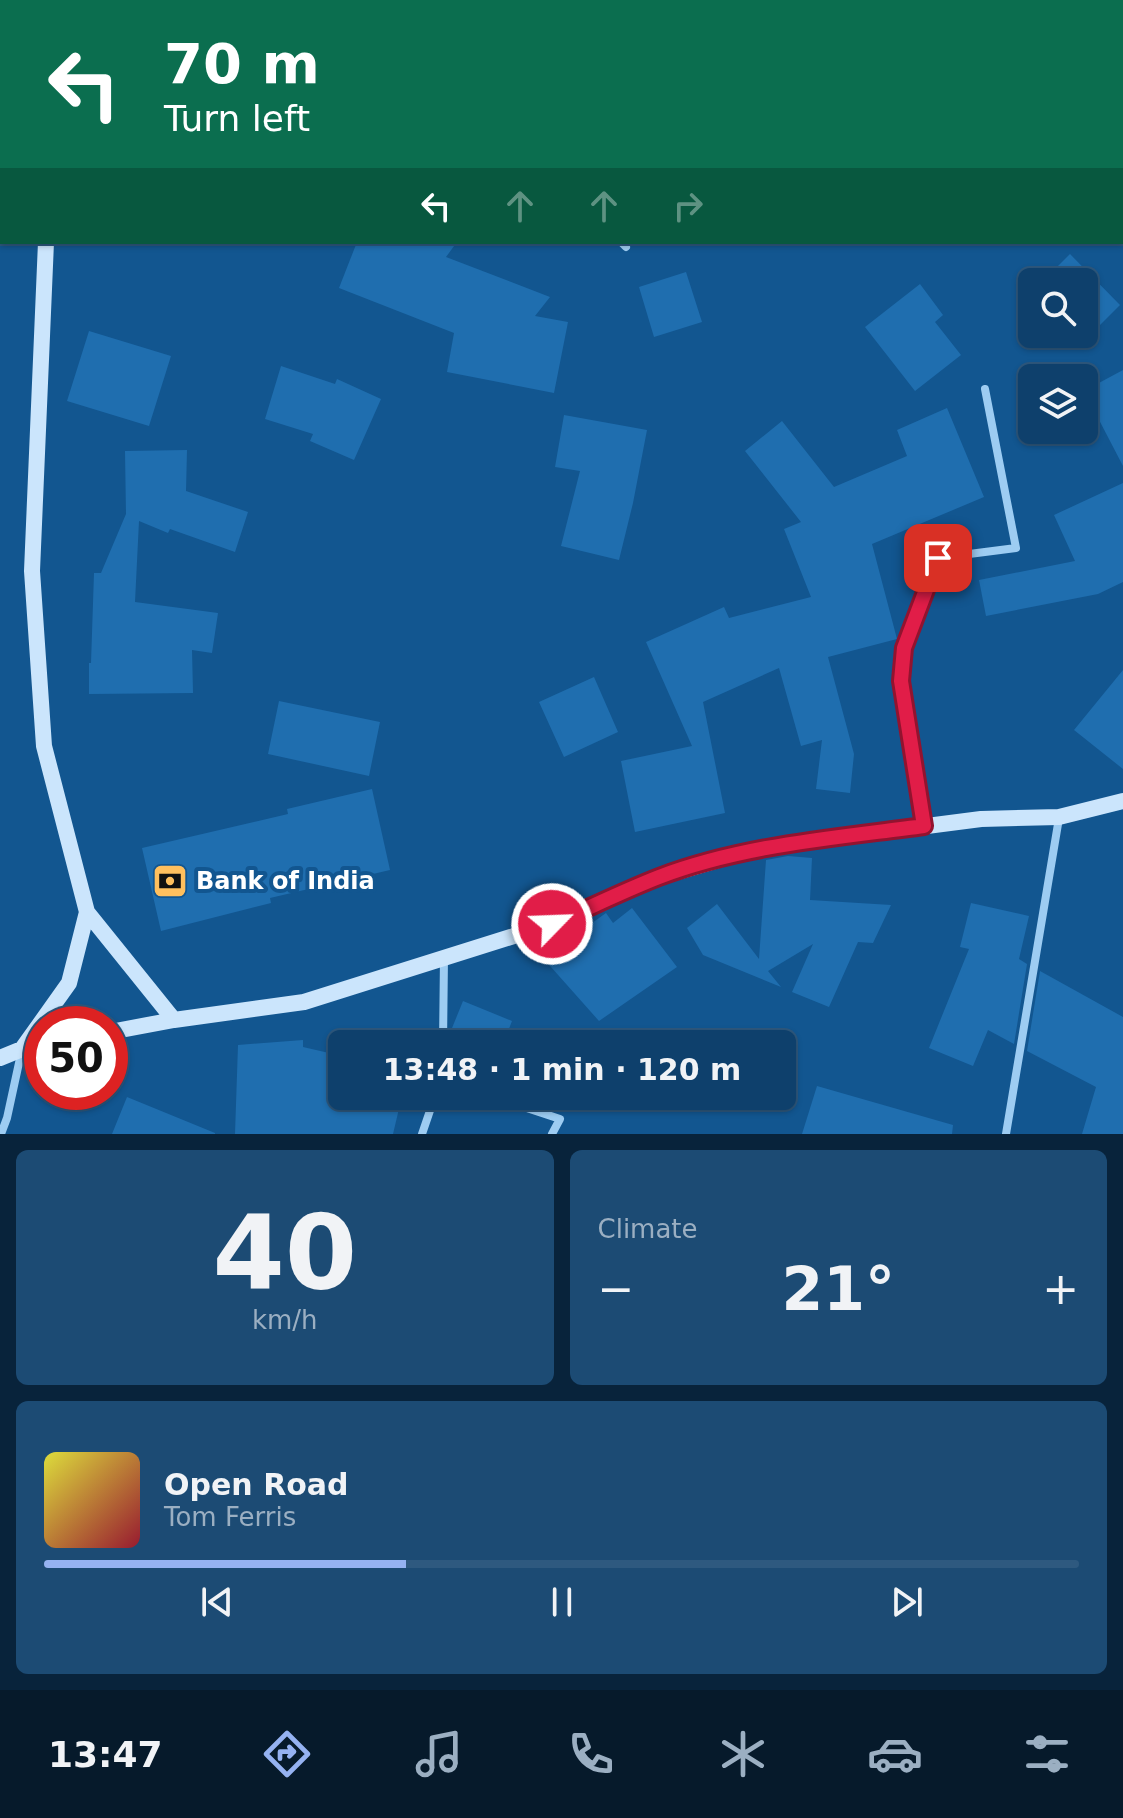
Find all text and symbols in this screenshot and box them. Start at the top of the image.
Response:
text: 70 m [164,31,320,96]
icon: left [32,32,136,136]
text: Turn left [164,98,310,139]
icon: left [414,184,458,228]
icon: ahead [498,184,542,228]
icon: ahead [582,184,626,228]
icon: right [666,184,710,228]
map controls [1018,268,1098,444]
button: search [1018,268,1098,348]
button: layers [1018,364,1098,444]
pin [904,524,972,592]
icon: arrive [916,536,960,580]
bank icon: Bank of India [151,862,189,900]
place label: Bank of India [196,867,375,895]
position arrow [510,882,594,966]
speed limit sign: 50 [24,1006,128,1110]
text: 13:48 · 1 min · 120 m [383,1052,741,1087]
text: 40 [212,1192,357,1314]
text: Climate [598,1214,698,1244]
text: 21° [782,1254,895,1324]
text: − [598,1263,634,1314]
text: + [1042,1263,1079,1314]
text: km/h [252,1305,318,1335]
text: Open Road [164,1467,349,1502]
text: Tom Ferris [164,1502,296,1532]
icon: previous [195,1580,239,1624]
icon: pause [540,1580,584,1624]
icon: next [885,1580,929,1624]
icon: directions [259,1726,315,1782]
icon: music [411,1726,467,1782]
icon: phone [563,1726,619,1782]
icon: climate [715,1726,771,1782]
icon: car [867,1726,923,1782]
icon: filters [1019,1726,1075,1782]
text: 13:47 [48,1734,163,1775]

